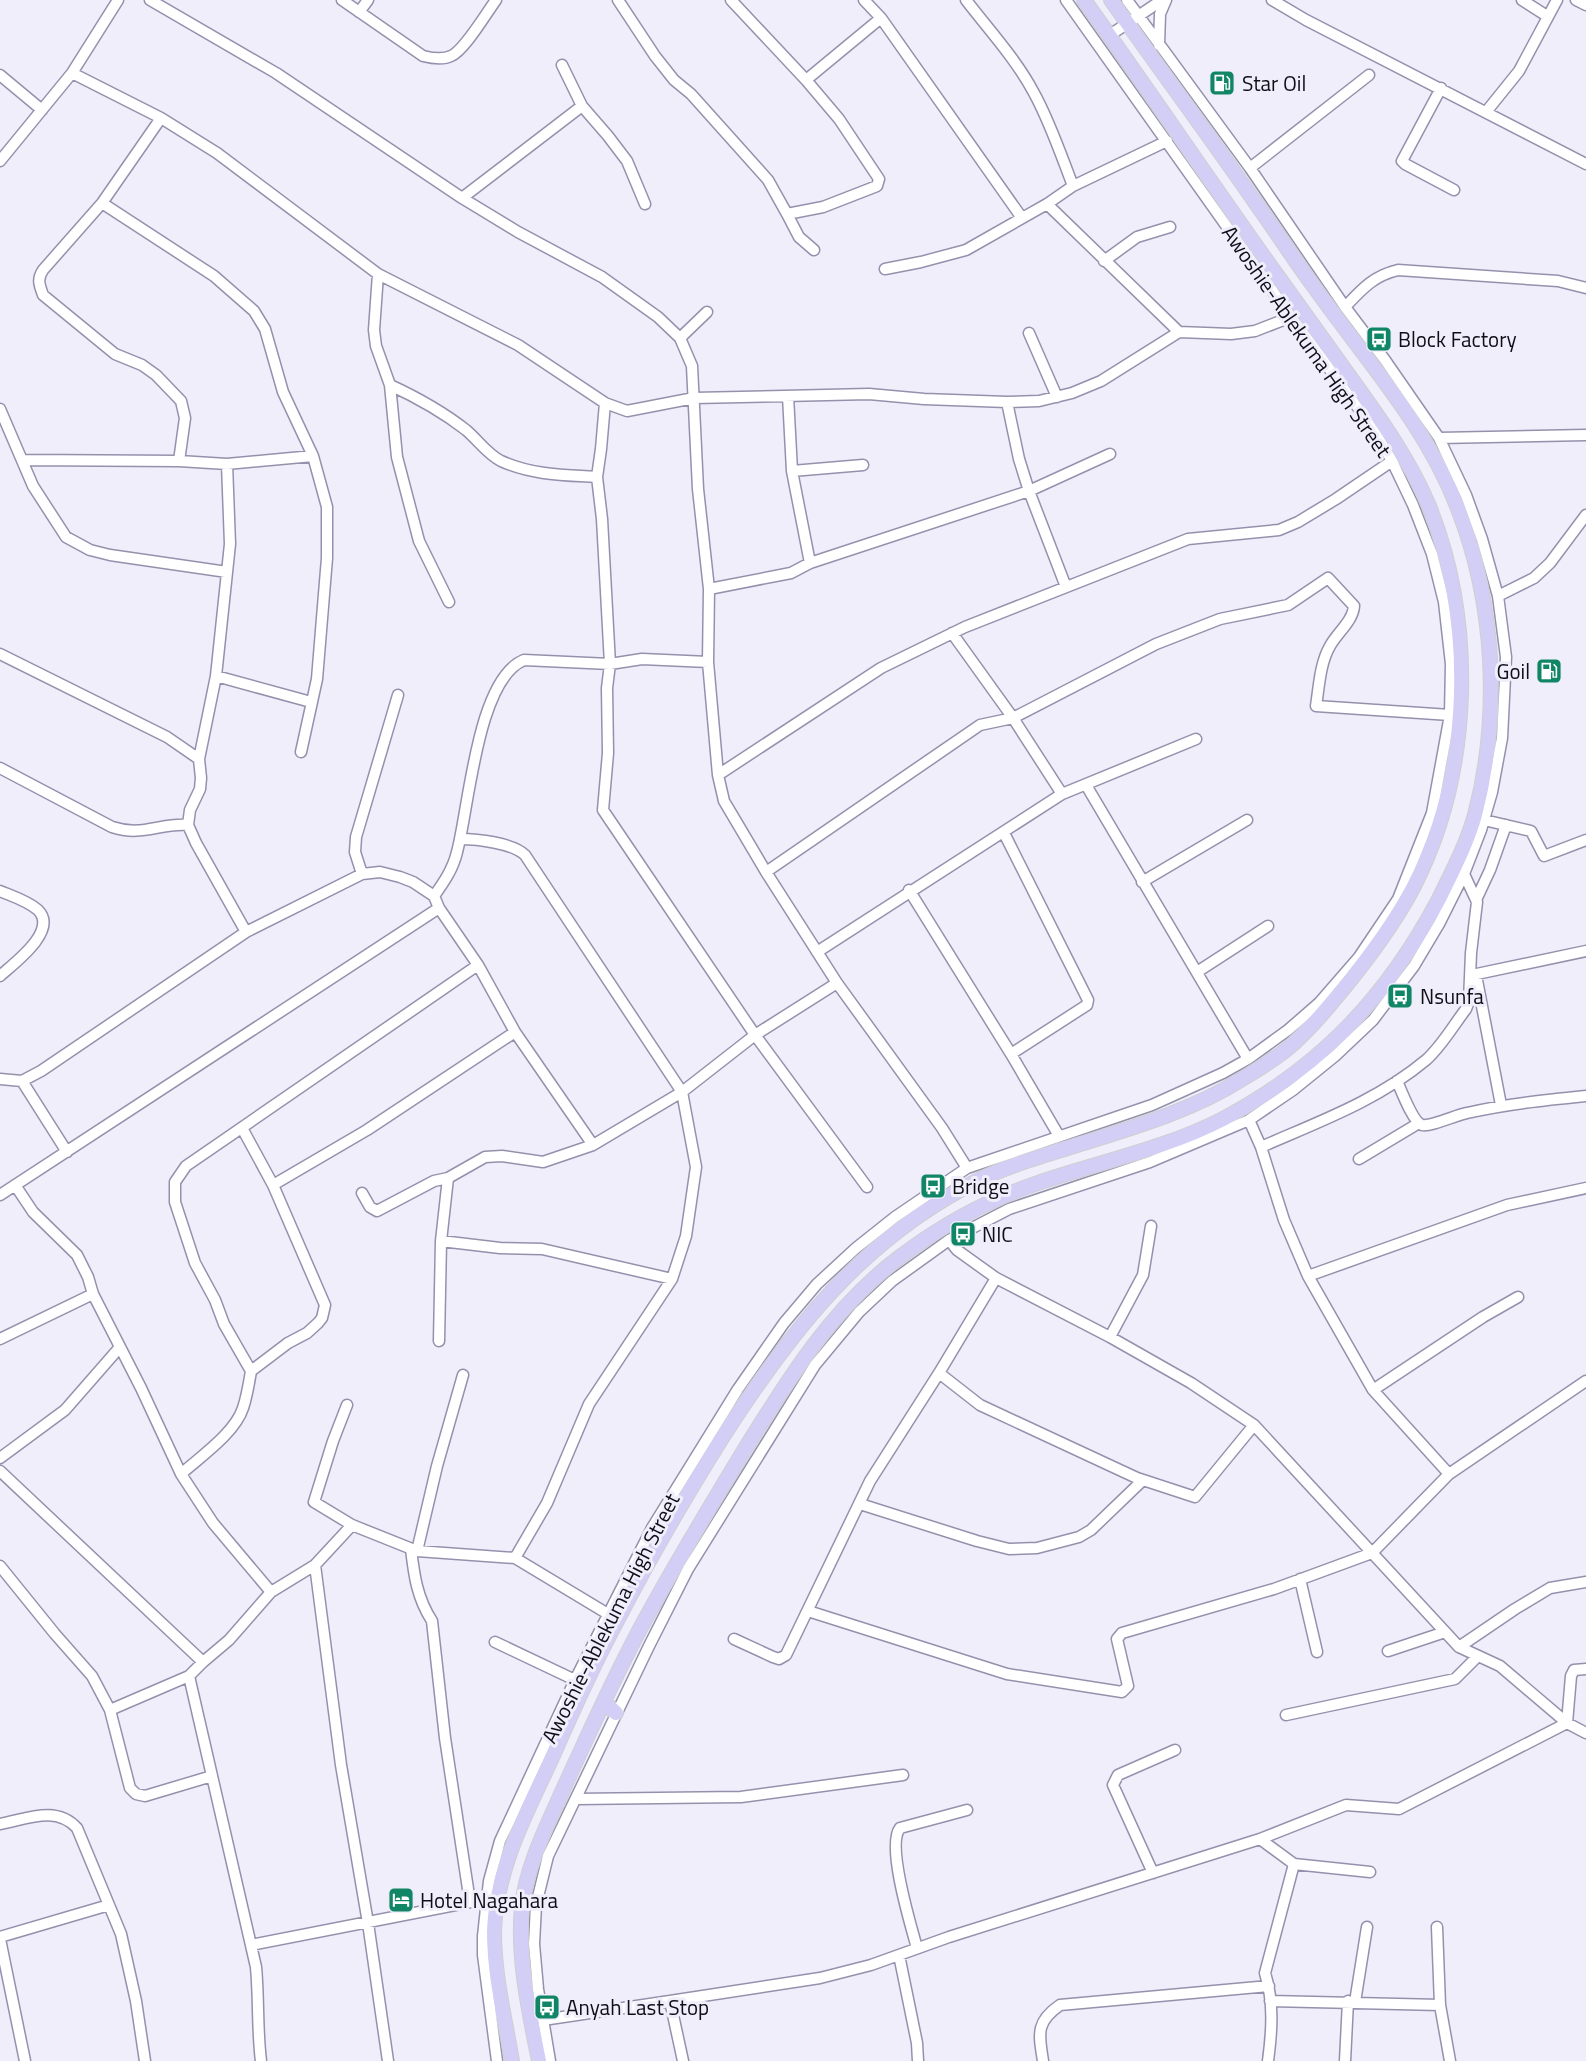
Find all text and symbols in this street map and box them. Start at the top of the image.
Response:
place label: Star Oil [1242,67,1306,99]
fuel station icon: Star Oil [1207,68,1237,98]
street label: Awoshie-Ablekuma High Street [1214,218,1400,464]
place label: Block Factory [1398,323,1517,355]
bus stop icon: Block Factory [1364,324,1394,354]
place label: Goil [1497,655,1530,687]
fuel station icon: Goil [1534,656,1564,686]
place label: Nsunfa [1420,980,1484,1012]
bus stop icon: Nsunfa [1385,981,1415,1011]
place label: Bridge [952,1170,1009,1202]
bus stop icon: Bridge [918,1171,948,1201]
place label: NIC [982,1218,1013,1250]
bus stop icon: NIC [948,1219,978,1249]
street label: Awoshie-Ablekuma High Street [533,1487,687,1749]
place label: Hotel Nagahara [420,1884,559,1916]
hotel icon: Hotel Nagahara [386,1885,416,1915]
place label: Anyah Last Stop [566,1991,709,2023]
bus stop icon: Anyah Last Stop [532,1992,562,2022]

